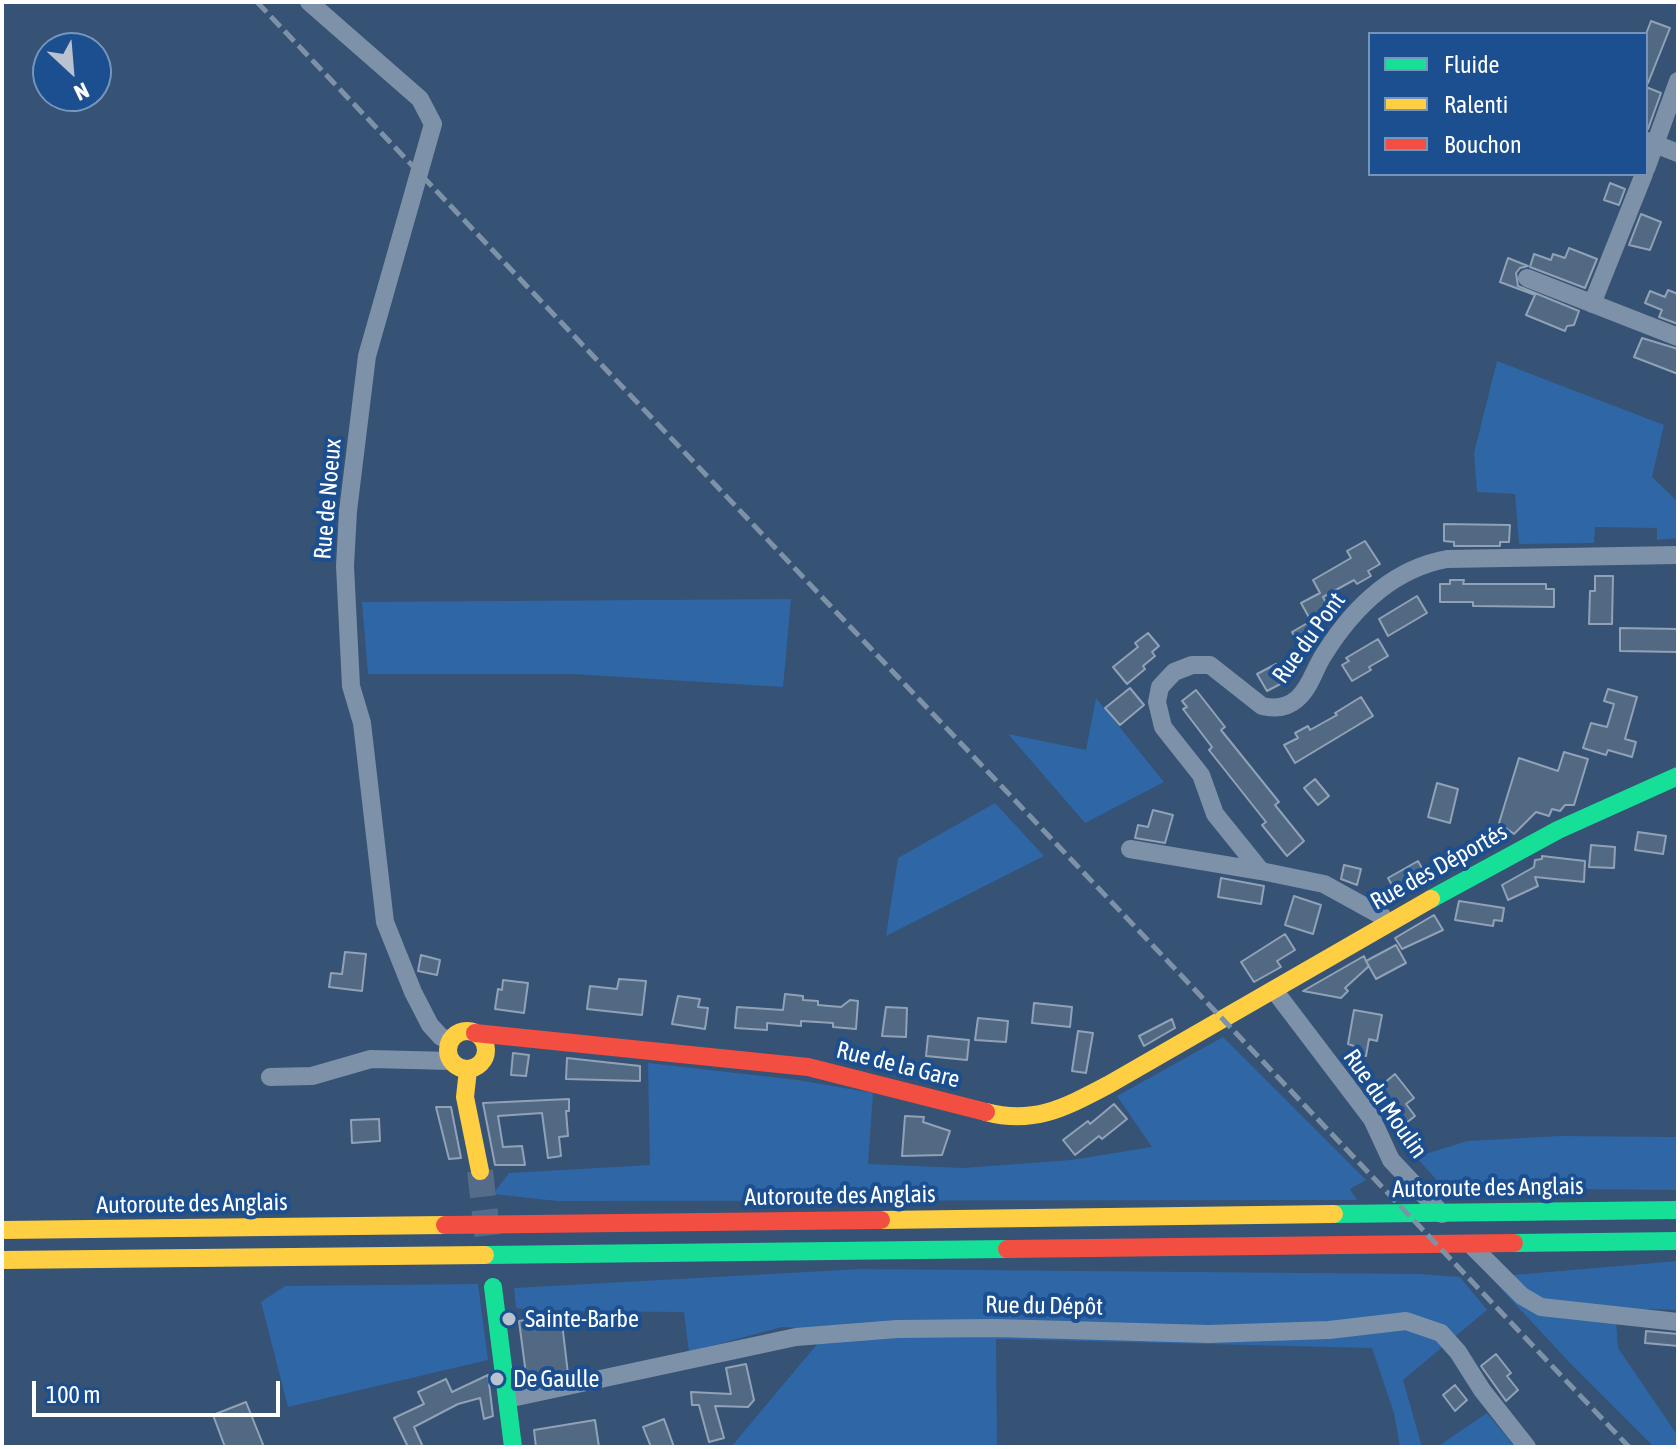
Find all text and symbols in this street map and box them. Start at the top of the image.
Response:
north arrow [32,32,112,112]
legend [1368,32,1648,176]
text: Fluide [1444,51,1499,78]
text: N [70,77,93,106]
text: Ralenti [1444,91,1508,118]
text: Bouchon [1444,131,1522,158]
street label: Rue de Noeux [308,437,348,561]
street label: Rue du Pont [1266,587,1352,689]
street label: Rue des Déportés [1366,818,1512,916]
street label: Rue de la Gare [833,1036,963,1094]
street label: Rue du Moulin [1337,1044,1433,1164]
street label: Autoroute des Anglais [1392,1172,1584,1204]
street label: Autoroute des Anglais [744,1180,936,1212]
street label: Autoroute des Anglais [96,1188,288,1220]
street label: Rue du Dépôt [985,1291,1103,1321]
place label: Sainte-Barbe [525,1305,639,1333]
marker: Sainte-Barbe [500,1310,518,1328]
scale bar [36,1365,284,1415]
place label: De Gaulle [513,1365,599,1393]
marker: De Gaulle [488,1370,506,1388]
text: 100 m [46,1381,100,1408]

